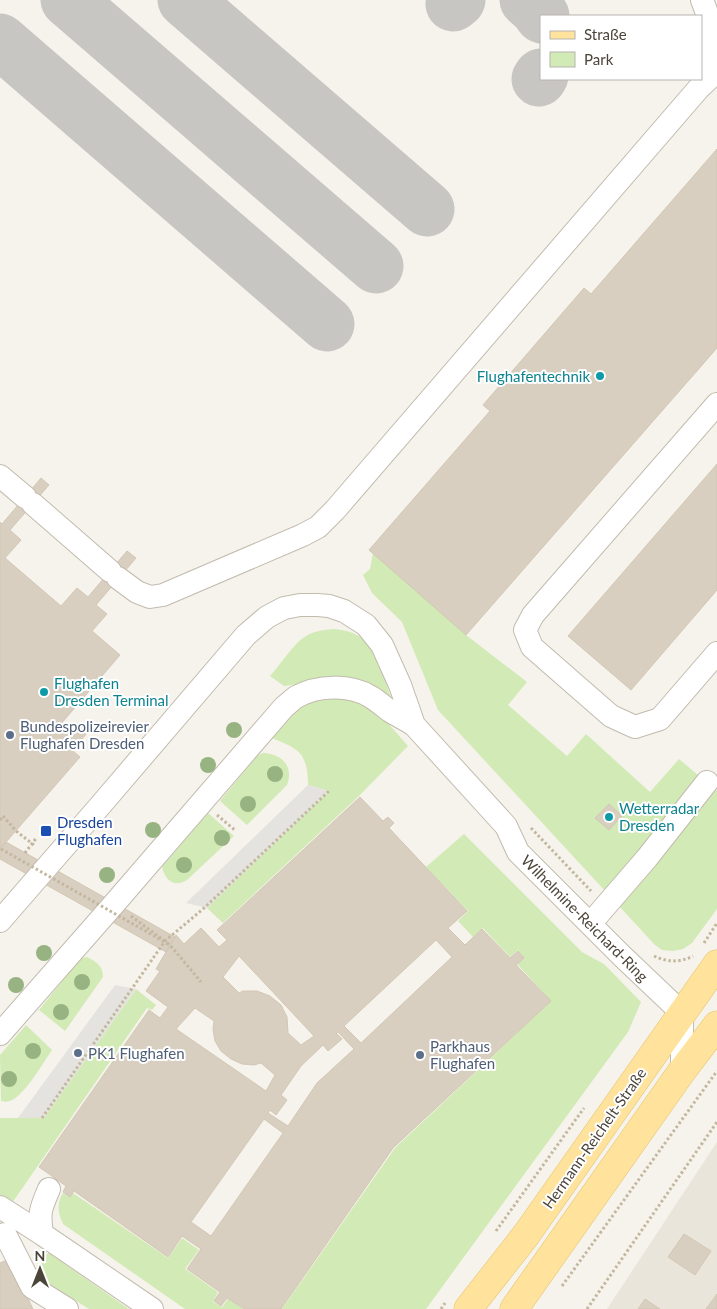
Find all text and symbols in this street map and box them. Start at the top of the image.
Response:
legend [540,15,702,80]
text: Straße [584,25,627,43]
text: Park [584,50,614,68]
place label: Flughafentechnik [477,367,590,385]
marker: Flughafentechnik [594,370,606,382]
place label: Flughafen Dresden Terminal [54,674,169,709]
marker: Flughafen Dresden Terminal [38,686,50,698]
place label: Bundespolizeirevier Flughafen Dresden [20,717,149,752]
marker: Bundespolizeirevier Flughafen Dresden [4,729,16,741]
place label: Wetterradar Dresden [619,799,700,834]
marker: Wetterradar Dresden [603,811,615,823]
place label: Dresden Flughafen [57,813,122,848]
marker: Dresden Flughafen [39,824,53,838]
street label: Wilhelmine-Reichard-Ring [518,851,652,985]
place label: Parkhaus Flughafen [430,1037,495,1072]
place label: PK1 Flughafen [88,1044,185,1062]
marker: PK1 Flughafen [72,1047,84,1059]
marker: Parkhaus Flughafen [414,1049,426,1061]
street label: Hermann-Reichelt-Straße [539,1064,650,1212]
north arrow [15,1244,65,1294]
text: N [35,1247,45,1264]

